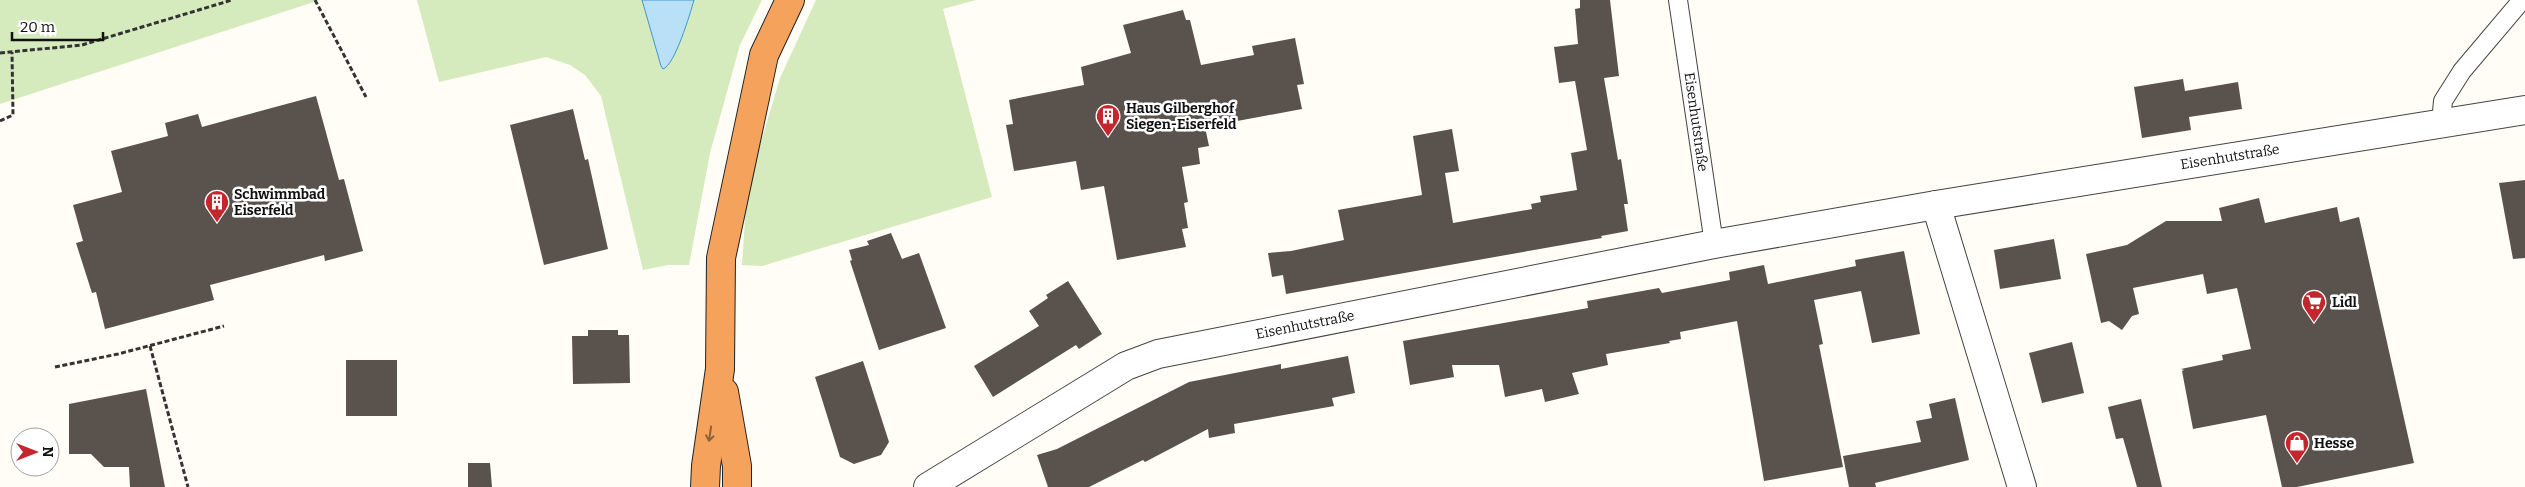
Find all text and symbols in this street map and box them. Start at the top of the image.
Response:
scale bar [12,10,104,42]
text: 20 m [20,18,56,36]
street label: Eisenhutstraße [1681,71,1711,173]
place label: Haus Gilberghof Siegen-Eiserfeld [1126,100,1237,133]
building icon: Haus Gilberghof Siegen-Eiserfeld [1095,103,1121,137]
street label: Eisenhutstraße [2179,141,2281,173]
place label: Schwimmbad Eiserfeld [234,186,326,219]
building icon: Schwimmbad Eiserfeld [204,189,230,223]
supermarket icon: Lidl [2301,289,2327,323]
place label: Lidl [2332,294,2358,311]
street label: Eisenhutstraße [1254,307,1356,343]
one-way arrow [705,426,715,442]
north arrow [10,427,60,477]
shop icon: Hesse [2284,430,2310,464]
place label: Hesse [2314,435,2354,452]
text: N [39,447,56,458]

